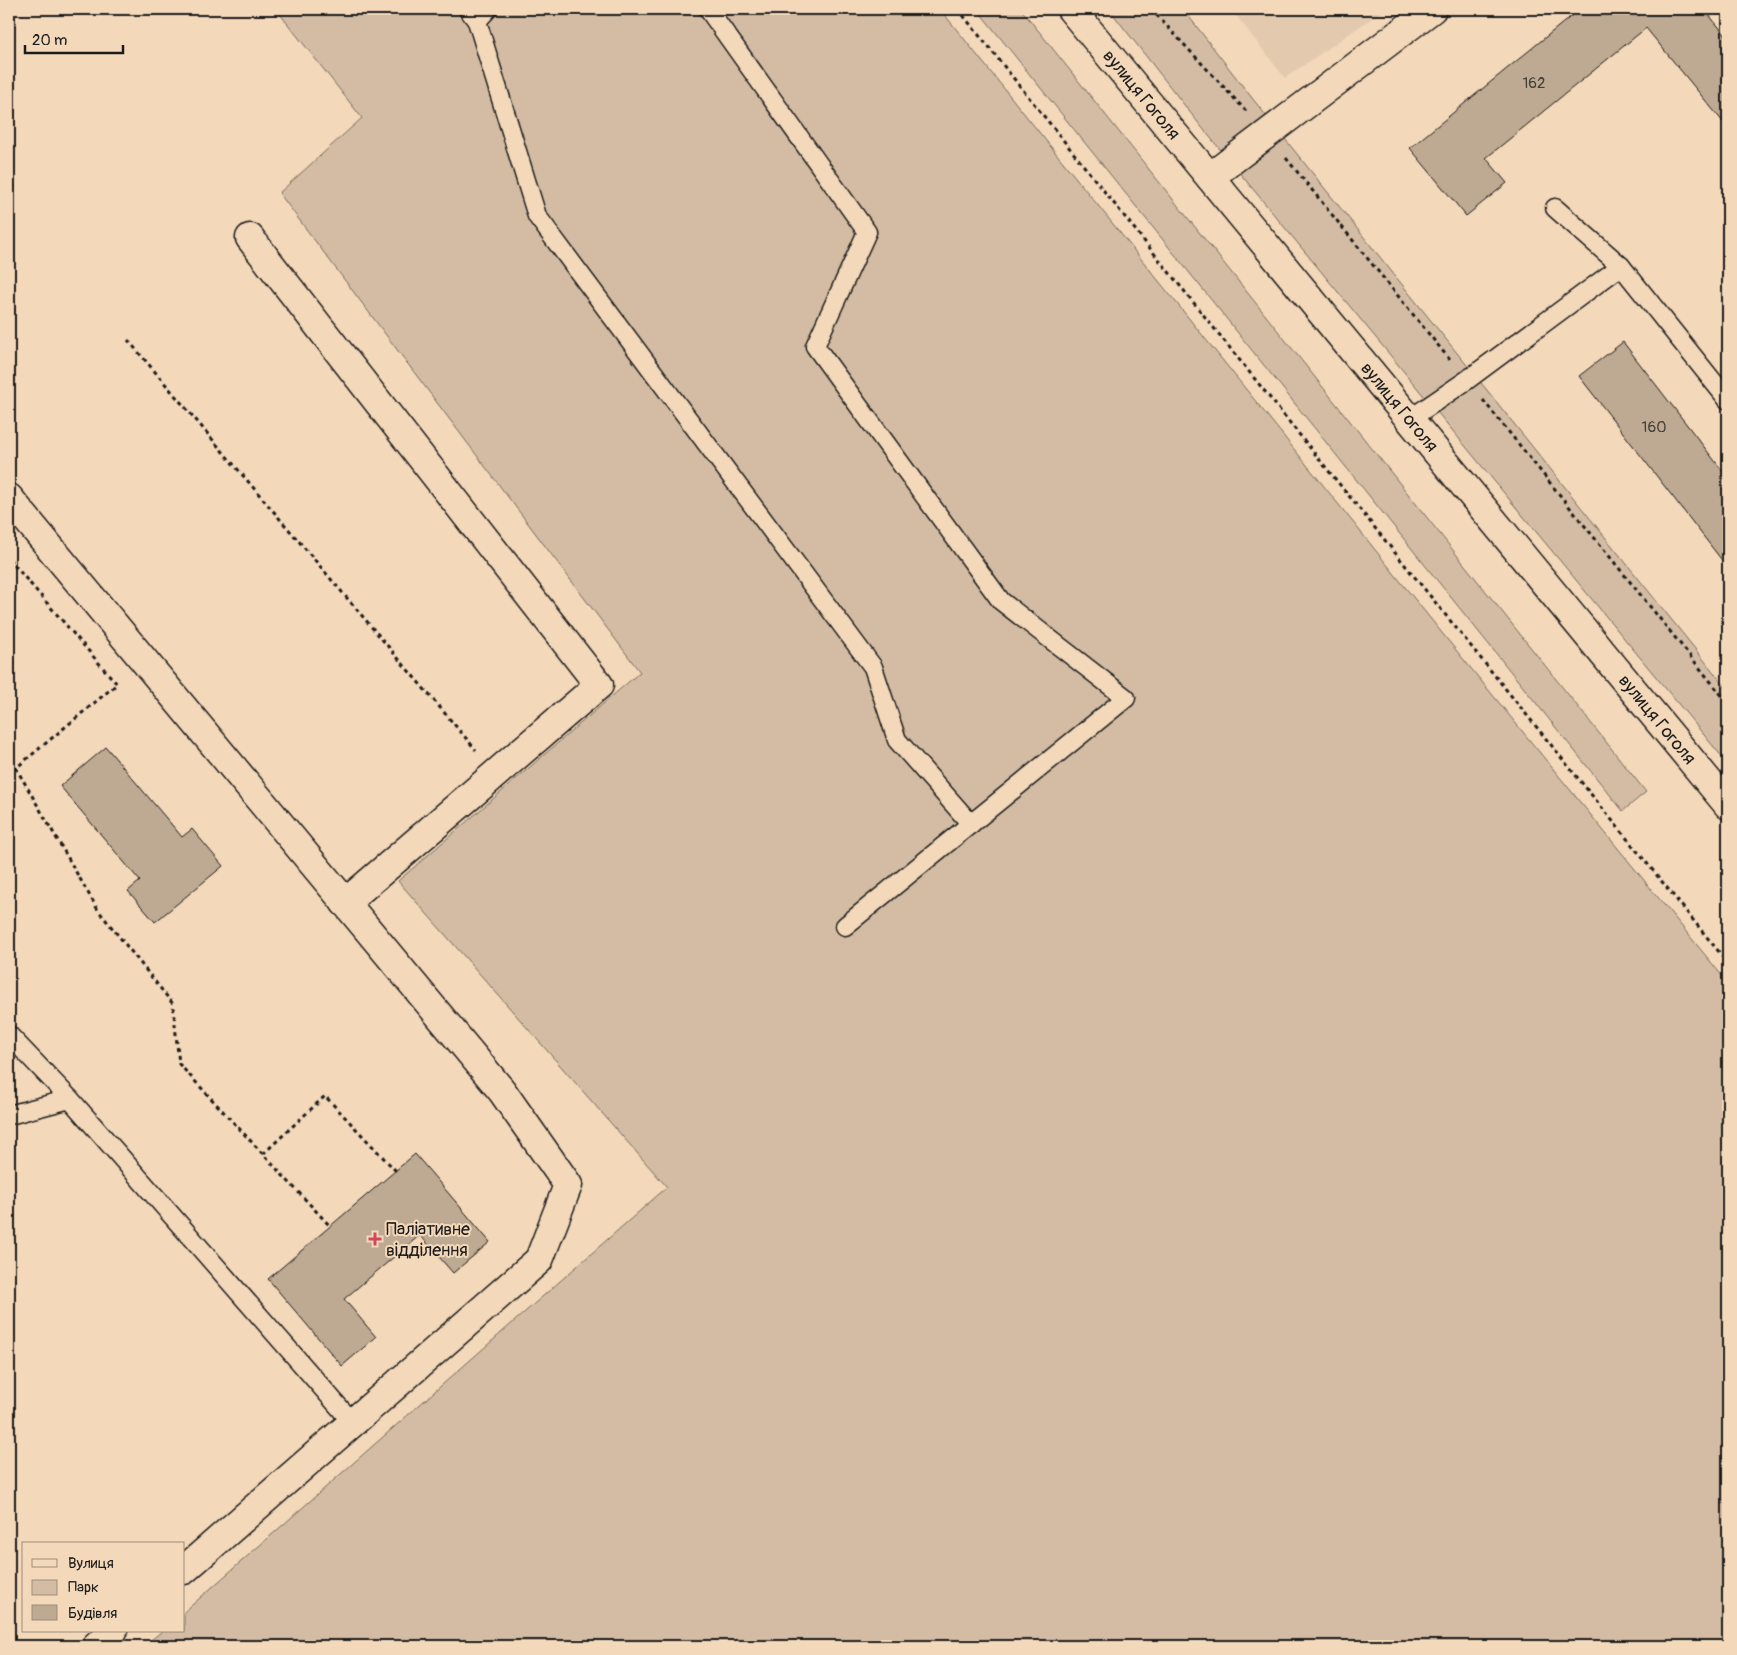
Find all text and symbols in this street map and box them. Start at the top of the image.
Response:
scale bar [25,22,122,54]
text: 20 m [32,31,67,50]
street label: вулиця Гоголя [1098,45,1185,144]
house number: 162 [1523,74,1545,93]
street label: вулиця Гоголя [1356,357,1443,457]
house number: 160 [1642,418,1666,437]
street label: вулиця Гоголя [1613,670,1701,769]
place label: Паліативне відділення [386,1218,470,1262]
marker: Паліативне відділення [368,1232,382,1246]
legend [22,1542,185,1632]
text: Вулиця [68,1554,114,1573]
text: Парк [68,1578,99,1597]
text: Будівля [68,1604,117,1623]

